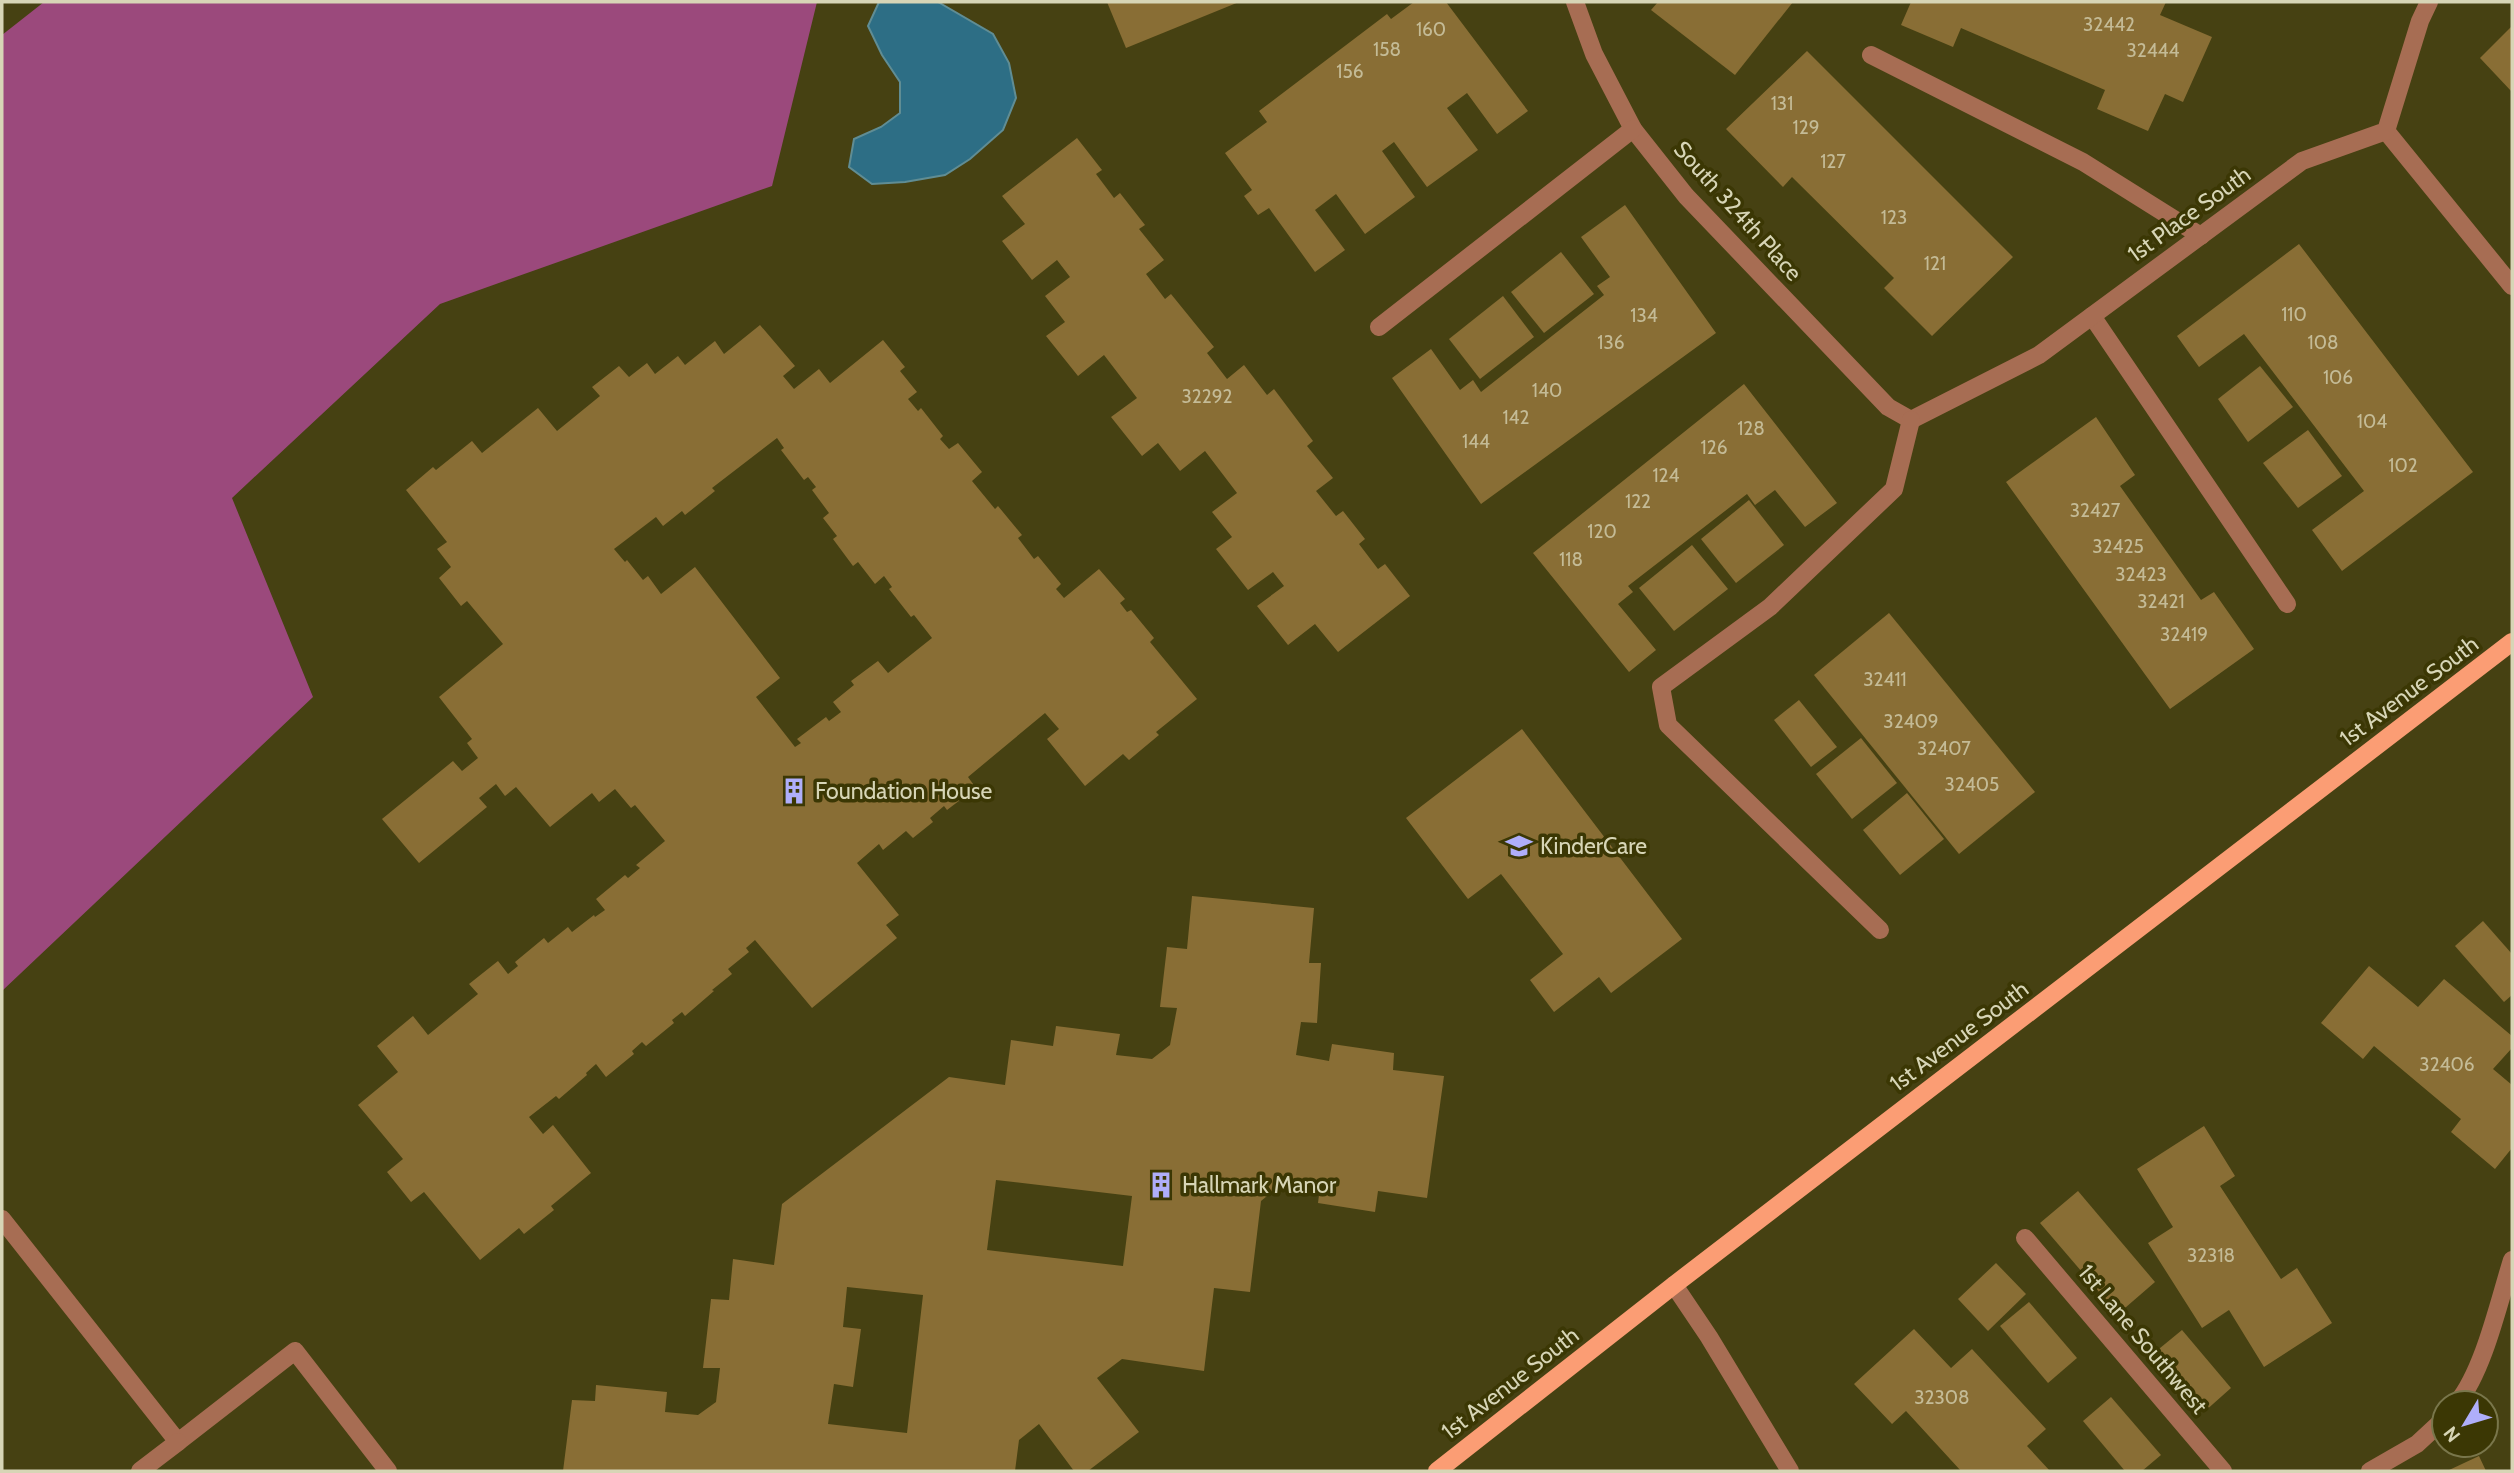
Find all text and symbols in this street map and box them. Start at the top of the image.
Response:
house number: 32442 [2083,13,2135,36]
house number: 160 [1416,18,1446,41]
house number: 158 [1373,38,1401,61]
house number: 32444 [2126,39,2180,62]
house number: 156 [1336,60,1364,83]
house number: 131 [1771,92,1793,115]
house number: 129 [1793,116,1819,139]
street label: South 324th Place [1668,135,1808,287]
house number: 127 [1820,150,1846,173]
street label: 1st Place South [2122,160,2256,268]
house number: 123 [1881,206,1907,229]
house number: 121 [1924,252,1946,275]
house number: 110 [2281,303,2307,326]
house number: 134 [1630,304,1658,327]
house number: 136 [1597,331,1625,354]
house number: 108 [2308,331,2338,354]
house number: 106 [2323,366,2353,389]
house number: 140 [1532,379,1562,402]
house number: 32292 [1182,385,1232,408]
house number: 142 [1502,406,1530,429]
house number: 104 [2357,410,2387,433]
house number: 128 [1737,417,1765,440]
house number: 144 [1462,430,1490,453]
house number: 126 [1701,436,1727,459]
house number: 102 [2388,454,2418,477]
house number: 124 [1652,464,1680,487]
house number: 122 [1625,490,1651,513]
house number: 32427 [2070,499,2121,522]
house number: 120 [1587,520,1617,543]
house number: 32425 [2092,535,2144,558]
house number: 118 [1559,548,1583,571]
house number: 32423 [2115,563,2167,586]
house number: 32421 [2137,590,2185,613]
house number: 32419 [2160,623,2208,646]
street label: 1st Avenue South [2334,630,2484,752]
house number: 32411 [1863,668,1907,691]
house number: 32409 [1883,710,1939,733]
house number: 32407 [1917,737,1971,760]
house number: 32405 [1945,773,1999,796]
building icon: Foundation House [779,776,809,806]
place label: Foundation House [815,777,993,805]
school or university icon: KinderCare [1504,831,1534,861]
place label: KinderCare [1540,832,1647,860]
street label: 1st Avenue South [1884,975,2034,1097]
house number: 32406 [2419,1053,2475,1076]
building icon: Hallmark Manor [1146,1170,1176,1200]
place label: Hallmark Manor [1182,1171,1337,1199]
house number: 32318 [2187,1244,2235,1267]
street label: 1st Lane Southwest [2072,1259,2214,1419]
street label: 1st Avenue South [1436,1321,1584,1445]
house number: 32308 [1914,1386,1970,1409]
north arrow [2430,1389,2500,1459]
text: N [2439,1422,2465,1447]

